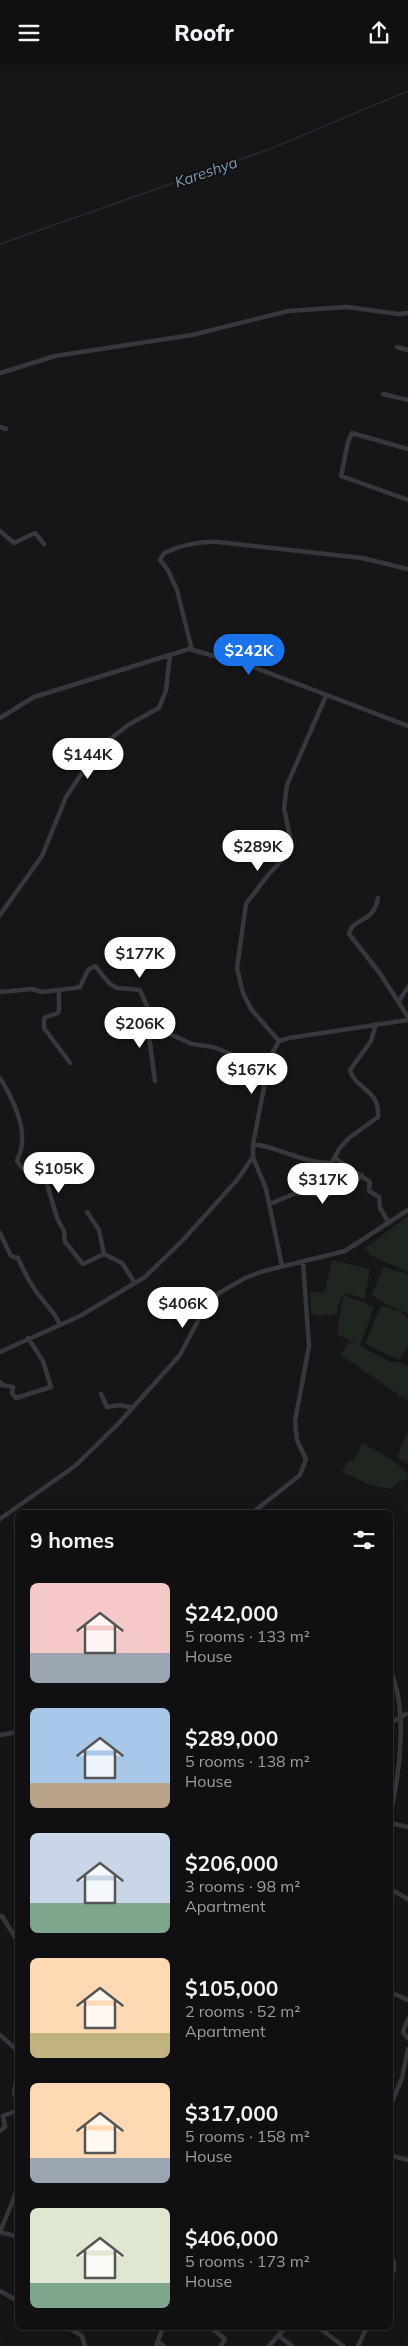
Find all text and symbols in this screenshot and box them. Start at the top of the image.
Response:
icon: menu [15,19,43,47]
text: Roofr [174,19,234,47]
icon: share [365,19,393,47]
water label: Kareshya [172,152,240,192]
pin: $242K [214,633,284,676]
text: $242K [224,640,274,660]
pin: $144K [53,737,123,780]
text: $144K [63,744,113,764]
pin: $289K [223,829,293,872]
text: $289K [233,836,283,856]
pin: $177K [105,937,175,979]
text: $177K [115,943,165,963]
pin: $206K [105,1007,175,1049]
text: $206K [115,1013,165,1033]
pin: $167K [217,1053,287,1095]
text: $167K [227,1059,277,1079]
pin: $105K [24,1151,94,1194]
text: $105K [34,1158,84,1178]
pin: $317K [288,1163,358,1205]
text: $317K [298,1169,348,1189]
pin: $406K [148,1287,218,1329]
text: $406K [158,1293,208,1313]
icon: filters [350,1526,378,1554]
text: 9 homes [30,1527,114,1553]
text: $242,000 [185,1600,278,1626]
icon: home [70,1603,130,1663]
text: 5 rooms · 133 m² [185,1626,310,1646]
text: House [185,1646,232,1666]
text: $289,000 [185,1725,278,1751]
icon: home [70,1728,130,1788]
text: 5 rooms · 138 m² [185,1751,310,1771]
text: House [185,1771,232,1791]
text: $206,000 [185,1850,278,1876]
icon: home [70,1853,130,1913]
text: 3 rooms · 98 m² [185,1876,300,1896]
text: Apartment [185,1896,266,1916]
text: $105,000 [185,1975,278,2001]
icon: home [70,1978,130,2038]
text: 2 rooms · 52 m² [185,2001,300,2021]
text: Apartment [185,2021,266,2041]
text: $317,000 [185,2100,278,2126]
icon: home [70,2103,130,2163]
text: 5 rooms · 158 m² [185,2126,310,2146]
text: House [185,2146,232,2166]
text: $406,000 [185,2225,278,2251]
icon: home [70,2228,130,2288]
text: 5 rooms · 173 m² [185,2251,310,2271]
text: House [185,2271,232,2291]

